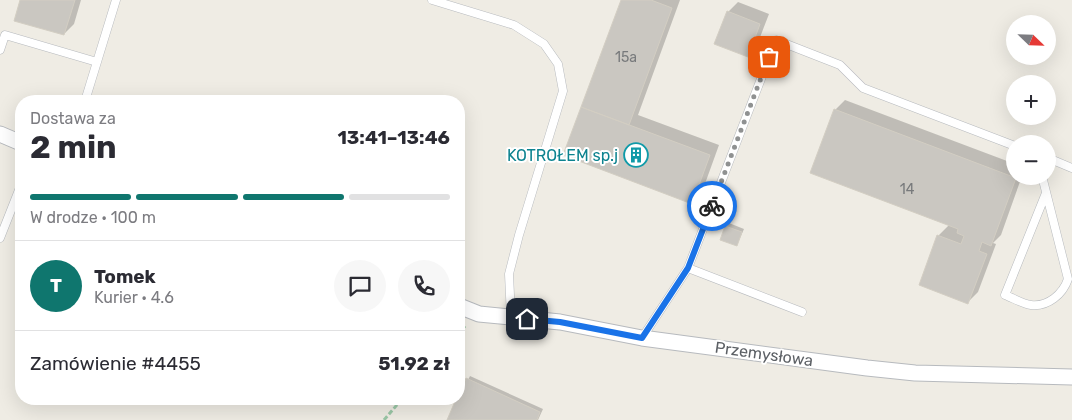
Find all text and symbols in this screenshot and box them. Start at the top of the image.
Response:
north arrow [1006,15,1056,65]
map controls [1006,15,1056,185]
pin [748,36,790,78]
icon: bag [755,43,783,71]
house number: 15a [615,49,637,66]
button: + [1006,75,1056,125]
text: Dostawa za [30,109,116,128]
text: 13:41–13:46 [337,126,450,149]
text: 2 min [30,128,117,166]
button: − [1006,135,1056,185]
building icon: KOTROŁEM sp.j [623,142,649,168]
place label: KOTROŁEM sp.j [507,146,618,165]
courier [687,181,737,231]
house number: 14 [900,181,915,198]
icon: bike [698,192,726,220]
text: W drodze · 100 m [30,208,156,227]
button: chat [334,260,386,312]
button: phone [398,260,450,312]
text: Tomek [94,265,156,288]
text: T [50,274,62,297]
text: Kurier · 4.6 [94,288,174,307]
pin [506,298,548,340]
icon: home [513,305,541,333]
street label: Przemysłowa [714,338,814,370]
text: Zamówienie #4455 [30,352,201,375]
text: 51.92 zł [378,352,450,375]

